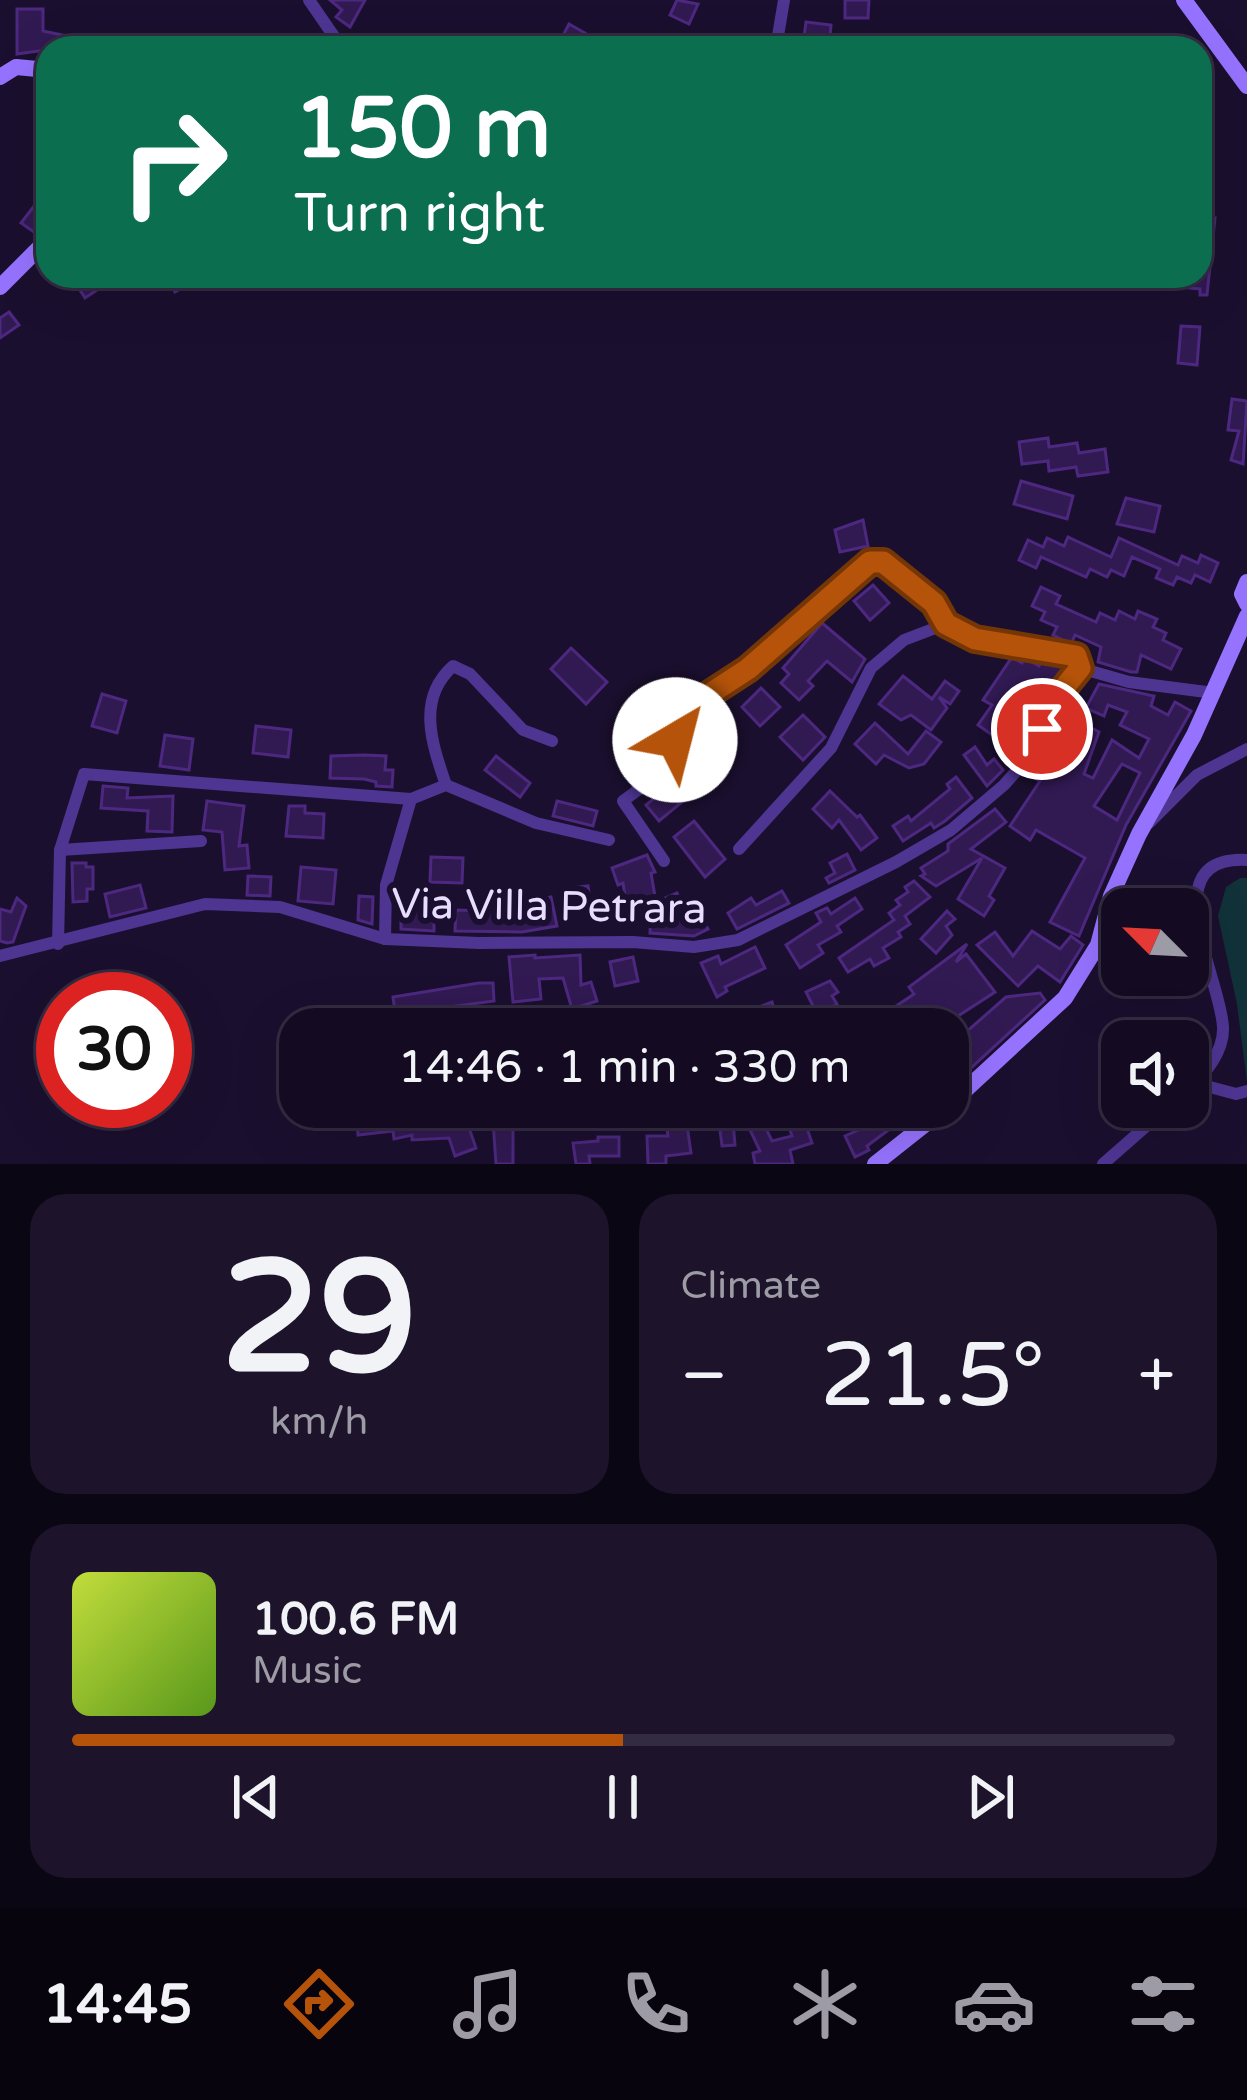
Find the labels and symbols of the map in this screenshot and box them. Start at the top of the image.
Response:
position arrow [612,677,738,803]
pin [991,678,1093,780]
street label: Via Villa Petrara [391,878,707,935]
north arrow [1101,888,1209,996]
speed limit sign: 30 [36,972,192,1128]

